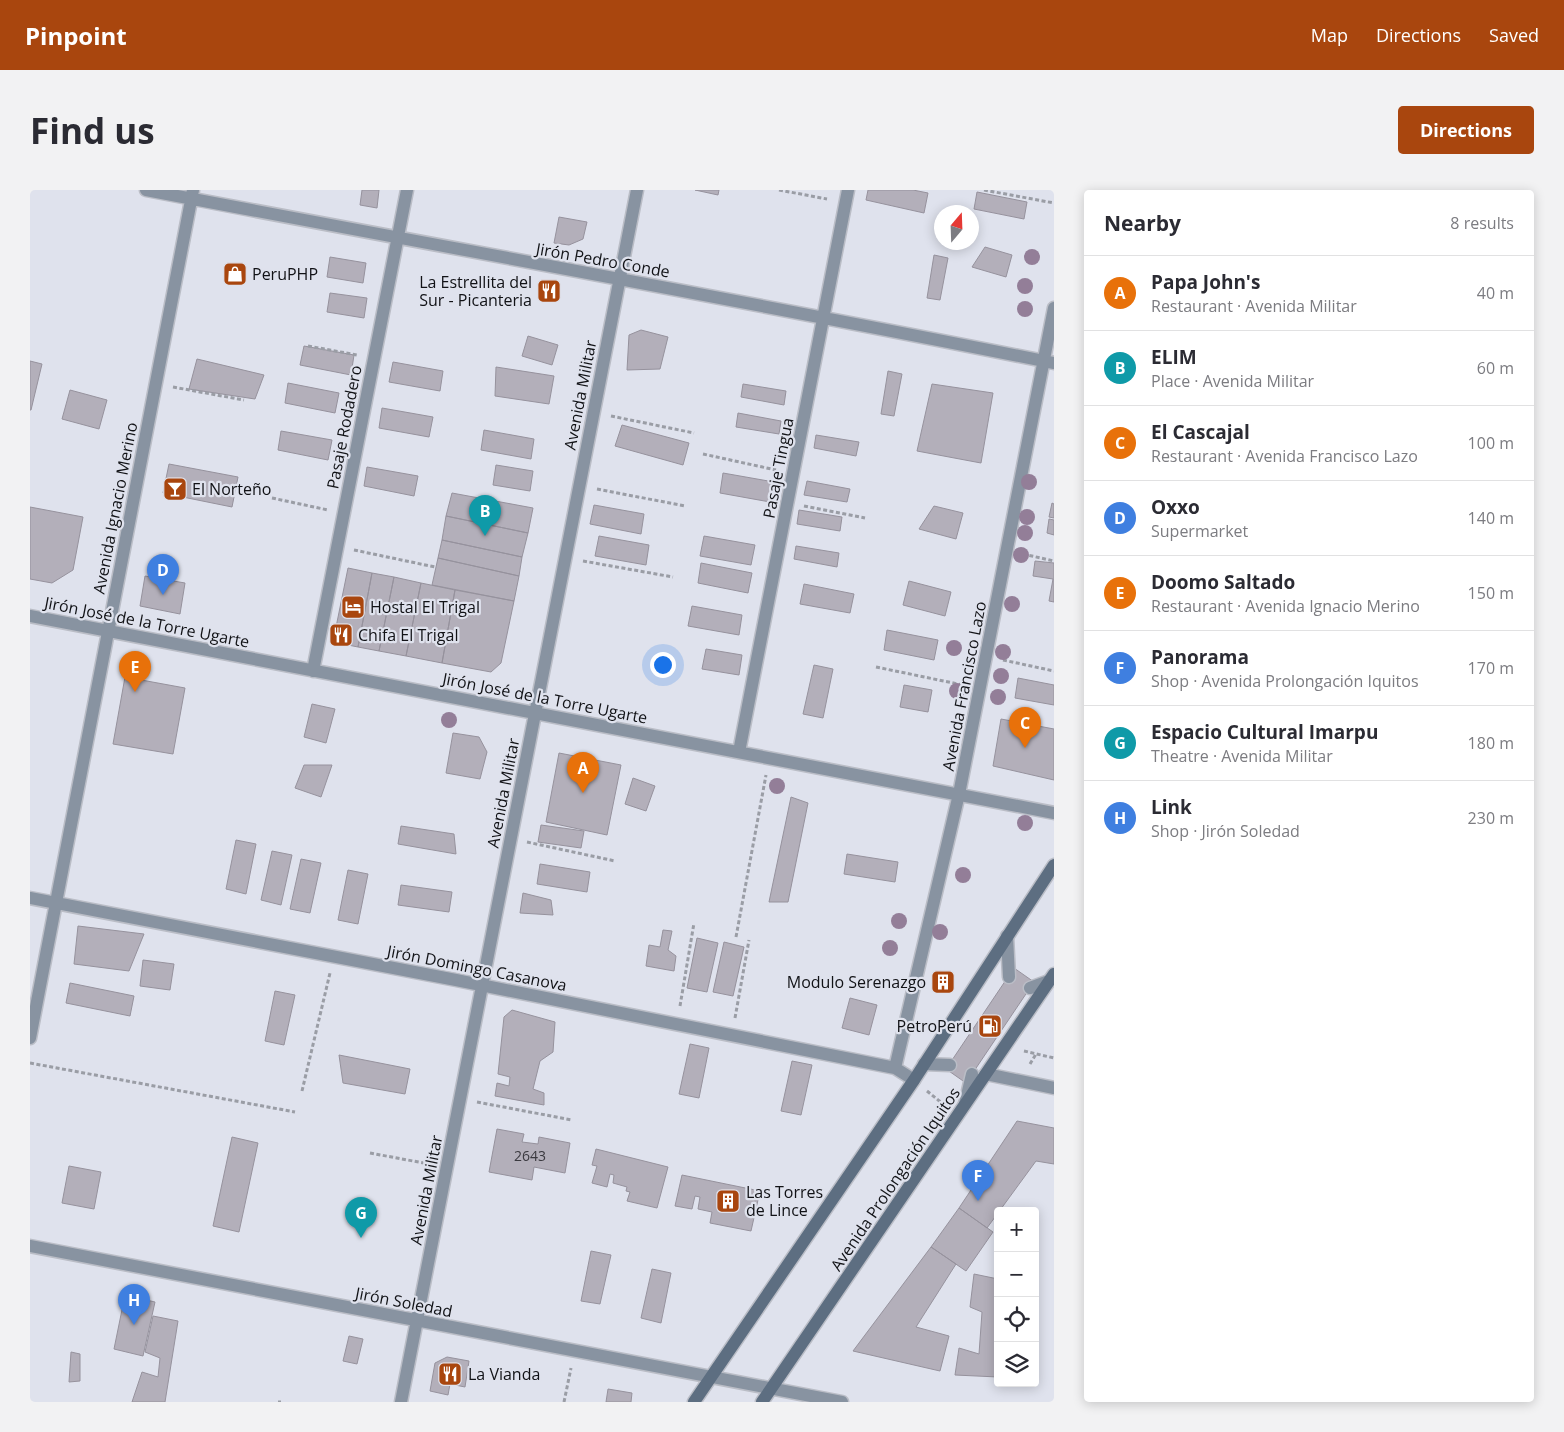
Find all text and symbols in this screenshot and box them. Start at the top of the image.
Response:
text: Pinpoint [25,19,127,52]
text: Map [1311,23,1348,47]
text: Directions [1376,23,1461,47]
text: Saved [1489,23,1539,47]
button: Directions [1398,106,1534,154]
text: Find us [30,107,155,154]
north arrow [934,205,979,250]
text: Nearby [1104,209,1181,237]
text: 8 results [1450,212,1514,234]
street label: Jirón Pedro Conde [532,237,672,283]
shop icon: PeruPHP [222,261,248,287]
place label: PeruPHP [252,263,318,285]
text: Papa John's [1151,269,1260,295]
place label: La Estrellita del Sur - Picanteria [419,271,532,311]
restaurant icon: La Estrellita del Sur - Picanteria [536,278,562,304]
text: A [1114,282,1126,304]
text: 40 m [1477,282,1514,304]
text: Restaurant · Avenida Militar [1151,295,1357,317]
street label: Avenida Militar [559,338,602,452]
text: ELIM [1151,344,1197,370]
text: B [1115,357,1125,379]
text: 60 m [1477,357,1514,379]
street label: Pasaje Rodadero [321,363,367,491]
text: Place · Avenida Militar [1151,370,1314,392]
street label: Pasaje Tingua [757,416,799,520]
text: El Cascajal [1151,419,1250,445]
street label: Avenida Ignacio Merino [88,420,142,596]
text: C [1115,432,1125,454]
text: 100 m [1468,432,1514,454]
text: Restaurant · Avenida Francisco Lazo [1151,445,1418,467]
bar icon: El Norteño [162,476,188,502]
place label: El Norteño [192,478,271,500]
text: Oxxo [1151,494,1200,520]
pin: B [469,495,501,536]
text: D [1114,507,1126,529]
text: 140 m [1468,507,1514,529]
text: Supermarket [1151,520,1248,542]
pin: D [147,554,179,595]
text: Doomo Saltado [1151,569,1295,595]
text: E [1116,582,1124,604]
text: 150 m [1468,582,1514,604]
street label: Jirón José de la Torre Ugarte [41,591,251,653]
hotel icon: Hostal El Trigal [340,594,366,620]
text: Restaurant · Avenida Ignacio Merino [1151,595,1420,617]
place label: Hostal El Trigal [370,596,480,618]
street label: Avenida Francisco Lazo [937,599,991,773]
restaurant icon: Chifa El Trigal [328,622,354,648]
place label: Chifa El Trigal [358,624,458,646]
text: Panorama [1151,644,1249,670]
pin: E [119,651,151,692]
your location [650,652,676,678]
text: F [1116,657,1124,679]
text: 170 m [1468,657,1514,679]
street label: Jirón José de la Torre Ugarte [439,667,649,729]
text: Shop · Avenida Prolongación Iquitos [1151,670,1419,692]
pin: C [1009,707,1041,748]
text: Espacio Cultural Imarpu [1151,719,1378,745]
text: G [1114,732,1126,754]
text: 180 m [1468,732,1514,754]
street label: Avenida Militar [482,736,525,850]
text: Theatre · Avenida Militar [1151,745,1333,767]
pin: A [567,752,599,793]
text: Link [1151,794,1192,820]
text: H [1114,807,1126,829]
text: 230 m [1468,807,1514,829]
text: Shop · Jirón Soledad [1151,820,1300,842]
street label: Jirón Domingo Casanova [383,939,569,996]
building icon: Modulo Serenazgo [930,969,956,995]
place label: Modulo Serenazgo [787,971,926,993]
fuel station icon: PetroPerú [977,1013,1003,1039]
place label: PetroPerú [897,1015,972,1037]
street label: Avenida Prolongación Iquitos [825,1083,965,1275]
street label: Avenida Militar [405,1133,448,1247]
house number: 2643 [514,1146,546,1165]
pin: F [962,1160,994,1201]
place label: Las Torres de Lince [746,1181,823,1221]
building icon: Las Torres de Lince [715,1188,741,1214]
pin: G [345,1197,377,1238]
map controls [994,1207,1039,1387]
button: + [994,1207,1039,1252]
button: − [994,1252,1039,1297]
street label: Jirón Soledad [352,1281,454,1322]
pin: H [118,1284,150,1325]
button: locate [994,1297,1039,1342]
button: layers [994,1342,1039,1387]
restaurant icon: La Vianda [437,1361,463,1387]
place label: La Vianda [468,1363,540,1385]

